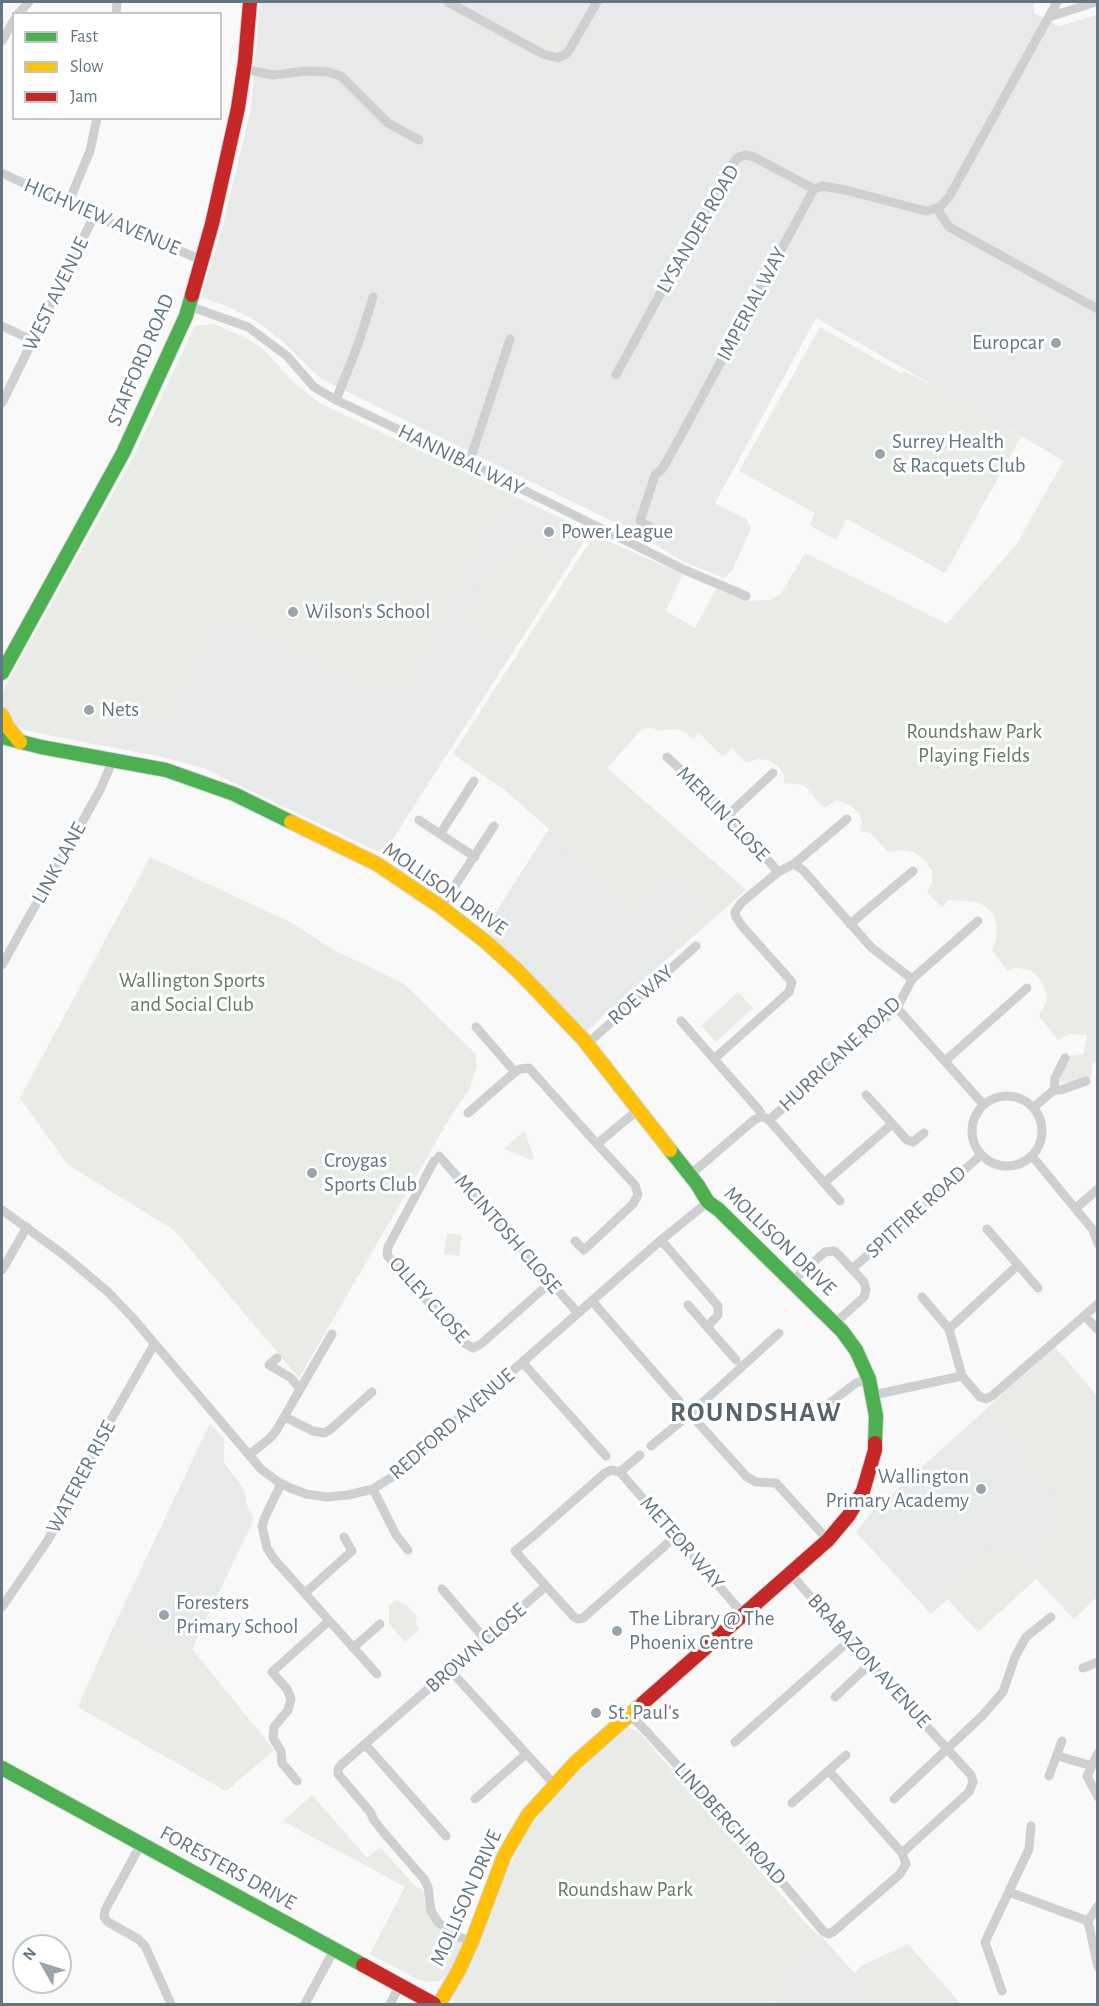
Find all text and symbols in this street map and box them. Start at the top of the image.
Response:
legend [12,12,222,120]
text: Fast [70,28,98,46]
text: Slow [70,58,103,76]
text: Jam [70,88,98,106]
street label: LYSANDER ROAD [651,160,745,298]
street label: HIGHVIEW AVENUE [20,173,184,261]
street label: WEST AVENUE [18,233,94,355]
street label: IMPERIAL WAY [711,243,793,365]
street label: STAFFORD ROAD [102,290,180,430]
place label: Europcar [972,330,1044,356]
marker: Europcar [1049,336,1063,350]
street label: HANNIBAL WAY [394,419,528,501]
place label: Surrey Health & Racquets Club [892,429,1026,479]
marker: Surrey Health & Racquets Club [873,447,887,461]
place label: Power League [561,519,673,545]
marker: Power League [542,525,556,539]
place label: Wilson's School [305,599,430,625]
marker: Wilson's School [286,605,300,619]
place label: Nets [101,697,139,723]
marker: Nets [82,703,96,717]
park label: Roundshaw Park Playing Fields [906,719,1042,769]
street label: MERLIN CLOSE [671,761,775,867]
street label: LINK LANE [26,818,92,908]
street label: MOLLISON DRIVE [378,837,512,941]
street label: ROE WAY [603,960,679,1030]
park label: Wallington Sports and Social Club [119,968,265,1018]
street label: HURRICANE ROAD [774,991,906,1117]
place label: Croygas Sports Club [324,1148,417,1198]
street label: SPITFIRE ROAD [861,1160,971,1264]
marker: Croygas Sports Club [305,1166,319,1180]
street label: MCINTOSH CLOSE [449,1169,567,1299]
street label: MOLLISON DRIVE [719,1181,841,1301]
street label: OLLEY CLOSE [384,1252,474,1348]
street label: REDFORD AVENUE [384,1363,520,1485]
district label: ROUNDSHAW [670,1397,842,1429]
street label: WATERER RISE [41,1416,121,1538]
place label: Wallington Primary Academy [826,1464,969,1514]
marker: Wallington Primary Academy [974,1482,988,1496]
street label: METEOR WAY [635,1491,729,1595]
street label: BRABAZON AVENUE [802,1589,936,1733]
place label: Foresters Primary School [176,1590,299,1640]
street label: BROWN CLOSE [421,1598,531,1698]
place label: The Library @ The Phoenix Centre [629,1606,775,1656]
marker: Foresters Primary School [157,1608,171,1622]
marker: The Library @ The Phoenix Centre [610,1624,624,1638]
place label: St. Paul's [608,1700,679,1726]
marker: St. Paul's [589,1706,603,1720]
street label: LINDBERGH ROAD [669,1758,791,1890]
street label: FORESTERS DRIVE [156,1820,300,1916]
street label: MOLLISON DRIVE [425,1826,507,1970]
park label: Roundshaw Park [557,1877,693,1903]
north arrow [12,1934,72,1994]
text: N [20,1945,39,1963]

